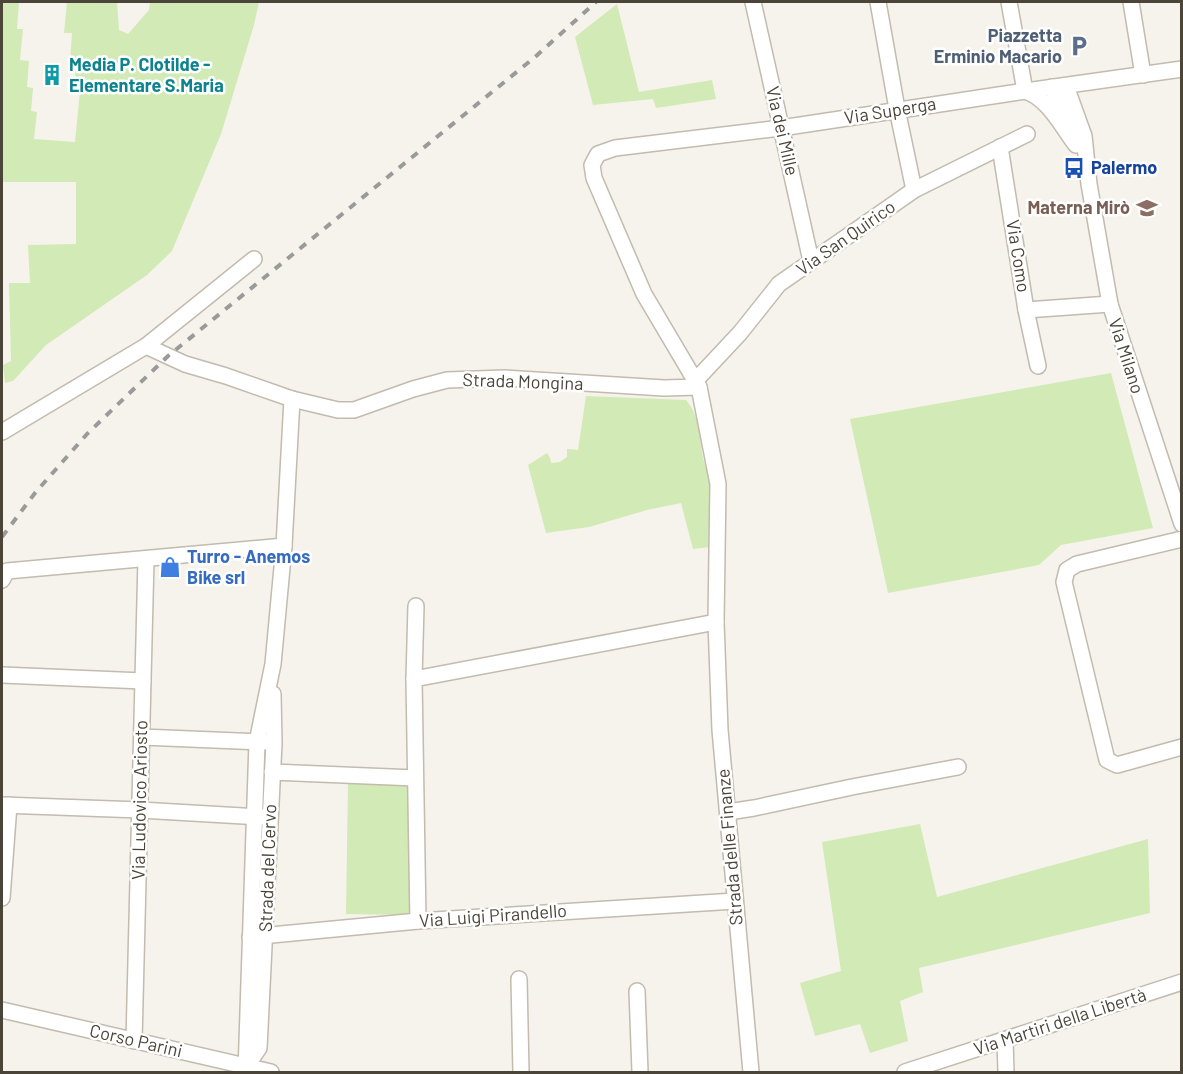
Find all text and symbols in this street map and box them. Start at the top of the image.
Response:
place label: Piazzetta Erminio Macario [934,24,1062,67]
parking icon: Piazzetta Erminio Macario [1067,34,1091,58]
place label: Media P. Clotilde - Elementare S.Maria [69,53,224,96]
building icon: Media P. Clotilde - Elementare S.Maria [40,63,64,87]
street label: Via dei Mille [762,84,804,178]
street label: Via Superga [842,92,937,128]
bus stop icon: Palermo [1062,156,1086,180]
place label: Palermo [1091,156,1157,178]
street label: Via San Quirico [792,195,899,279]
place label: Materna Mirò [1027,196,1130,218]
school or university icon: Materna Mirò [1135,196,1159,220]
street label: Via Como [1002,218,1036,294]
street label: Via Milano [1104,315,1149,396]
street label: Strada Mongina [462,368,584,394]
place label: Turro - Anemos Bike srl [187,545,310,588]
shop icon: Turro - Anemos Bike srl [158,555,182,579]
street label: Via Ludovico Ariosto [127,720,151,880]
street label: Strada delle Finanze [711,768,747,926]
street label: Strada del Cervo [254,804,280,932]
street label: Via Luigi Pirandello [418,899,568,931]
street label: Via Martiri della Libertà [971,983,1149,1059]
street label: Corso Parini [88,1019,185,1061]

